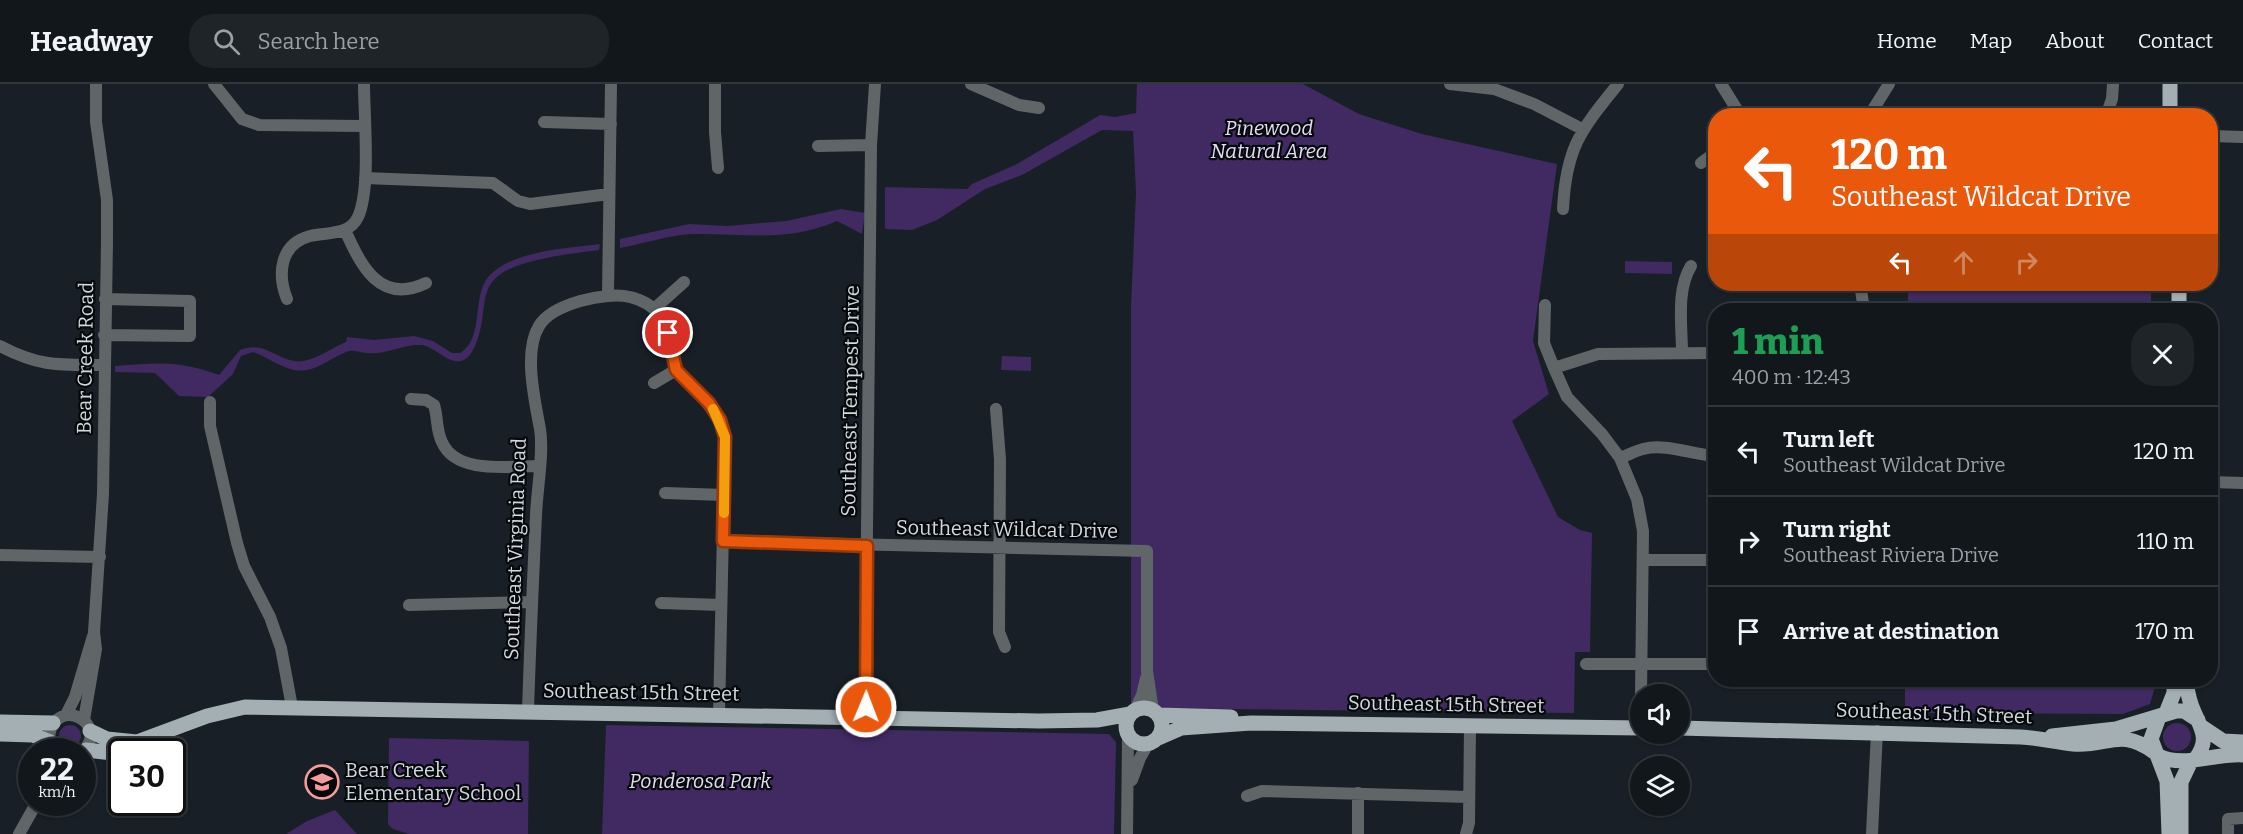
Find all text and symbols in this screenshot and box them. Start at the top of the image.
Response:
search box [189,14,609,68]
text: Headway [30,25,153,58]
icon: search [210,25,243,58]
text: Search here [258,28,380,55]
text: Home [1877,28,1937,54]
text: Map [1970,28,2012,54]
text: About [2045,28,2105,54]
text: Contact [2138,28,2213,54]
park label: Pinewood Natural Area [1210,116,1328,163]
text: 120 m [1831,130,1947,180]
icon: left [1732,132,1810,210]
text: Southeast Wildcat Drive [1831,181,2131,213]
icon: left [1884,246,1917,279]
icon: ahead [1947,246,1980,279]
icon: right [2010,246,2043,279]
street label: Bear Creek Road [72,282,98,434]
street label: Southeast Tempest Drive [836,285,864,517]
pin [642,307,693,358]
icon: arrive [651,316,684,349]
text: 1 min [1732,320,1824,364]
button: close [2131,323,2194,386]
text: 400 m · 12:43 [1732,365,1851,389]
text: Turn left [1783,426,1875,453]
icon: left [1732,435,1765,468]
street label: Southeast Virginia Road [499,437,531,661]
text: 120 m [2134,438,2194,465]
text: Southeast Wildcat Drive [1783,453,2005,477]
street label: Southeast Wildcat Drive [896,515,1118,543]
text: Turn right [1783,516,1891,543]
icon: right [1732,525,1765,558]
text: 110 m [2137,528,2194,555]
text: Southeast Riviera Drive [1783,543,1999,567]
icon: arrive [1732,615,1765,648]
text: Arrive at destination [1783,618,1999,645]
text: 170 m [2135,618,2194,645]
position arrow [834,675,898,739]
street label: Southeast 15th Street [543,678,739,706]
map controls [1630,684,1690,816]
button: sound [1630,684,1690,744]
street label: Southeast 15th Street [1348,690,1544,718]
street label: Southeast 15th Street [1835,698,2033,728]
speed limit sign: 30 [108,738,186,816]
text: 22 [40,752,74,788]
button: layers [1630,756,1690,816]
place label: Bear Creek Elementary School [345,758,522,805]
school or university icon: Bear Creek Elementary School [304,764,340,800]
park label: Ponderosa Park [629,769,771,793]
text: km/h [38,783,76,801]

